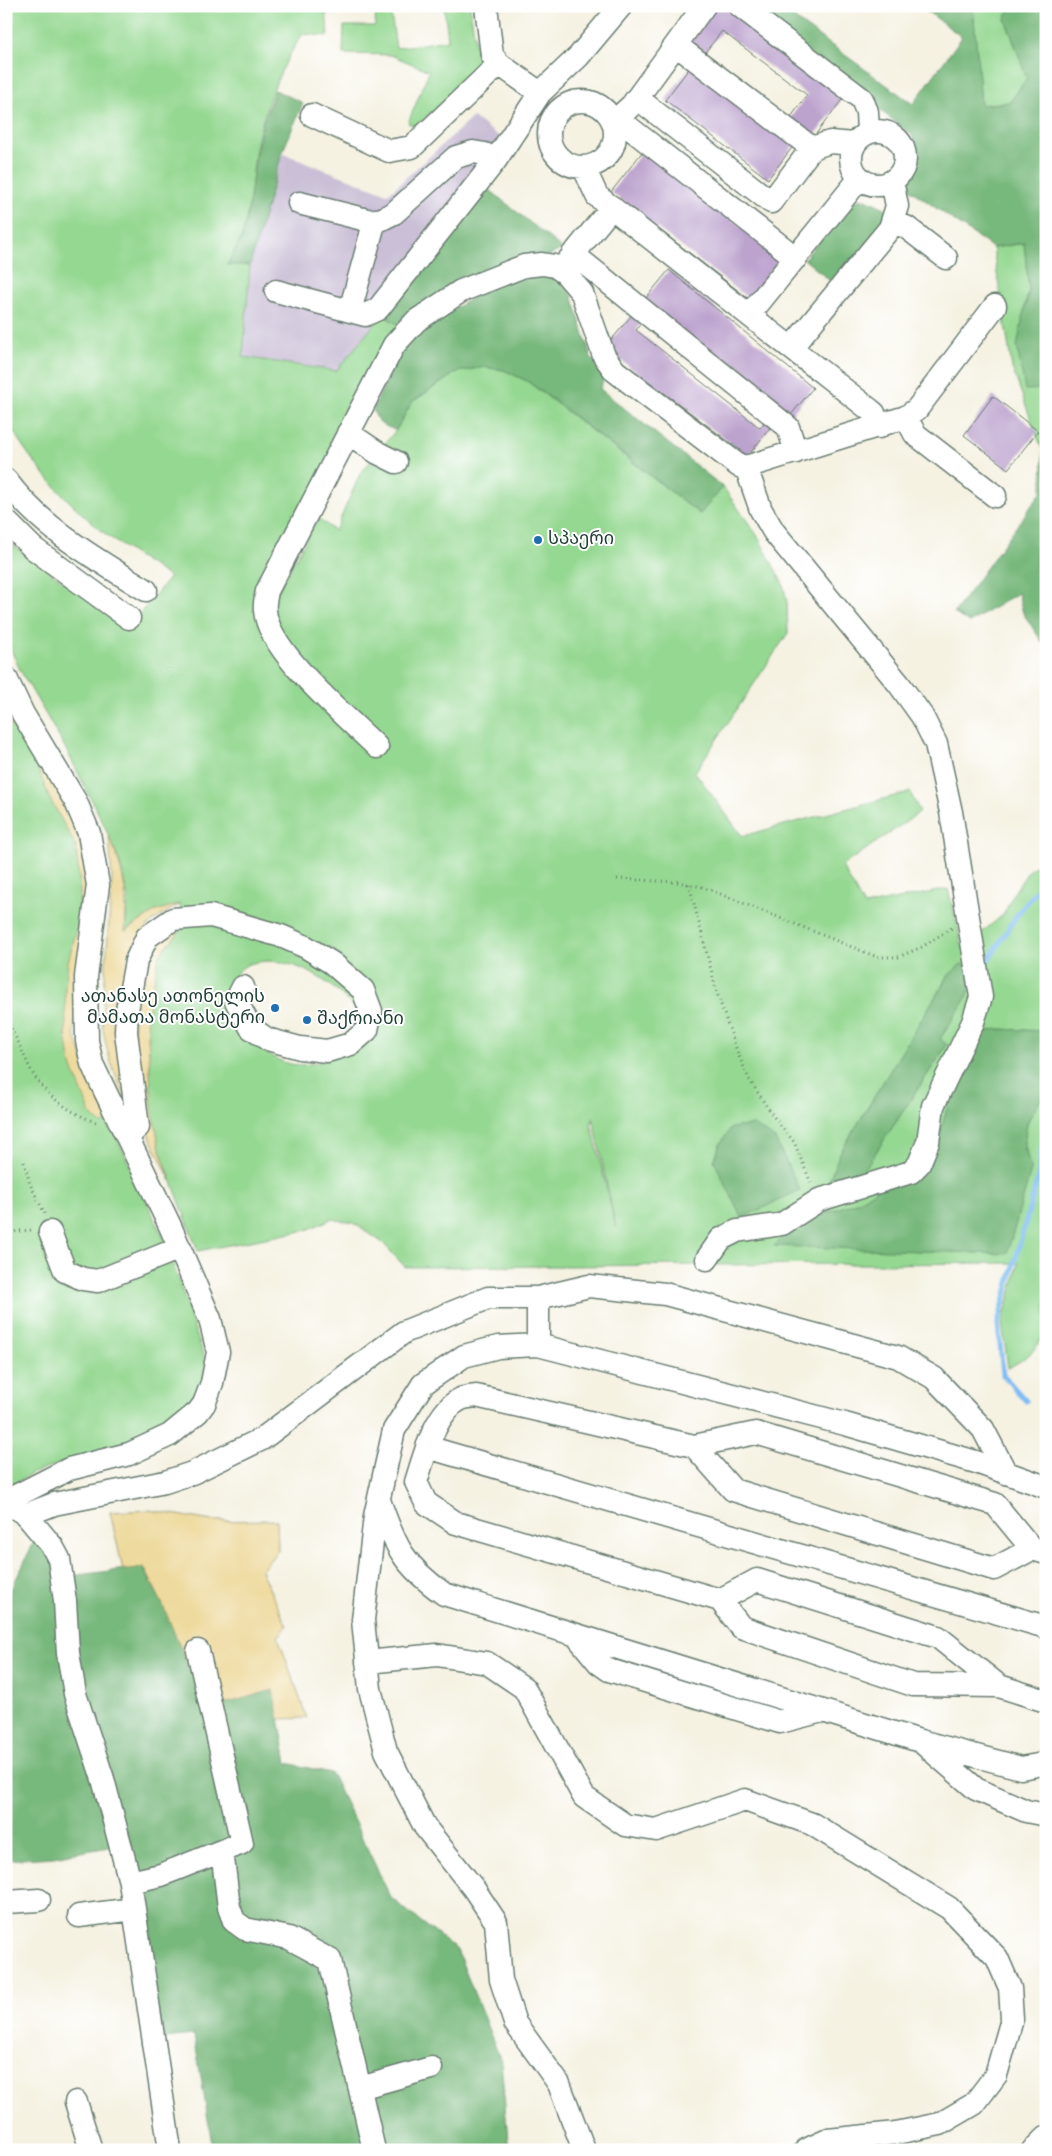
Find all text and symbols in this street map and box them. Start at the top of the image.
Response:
place label: სპაერი [548,527,614,553]
marker: სპაერი [532,534,544,546]
place label: ათანასე ათონელის მამათა მონასტერი [81,985,265,1032]
marker: ათანასე ათონელის მამათა მონასტერი [269,1002,281,1014]
place label: შაქრიანი [317,1007,404,1033]
marker: შაქრიანი [301,1014,313,1026]

